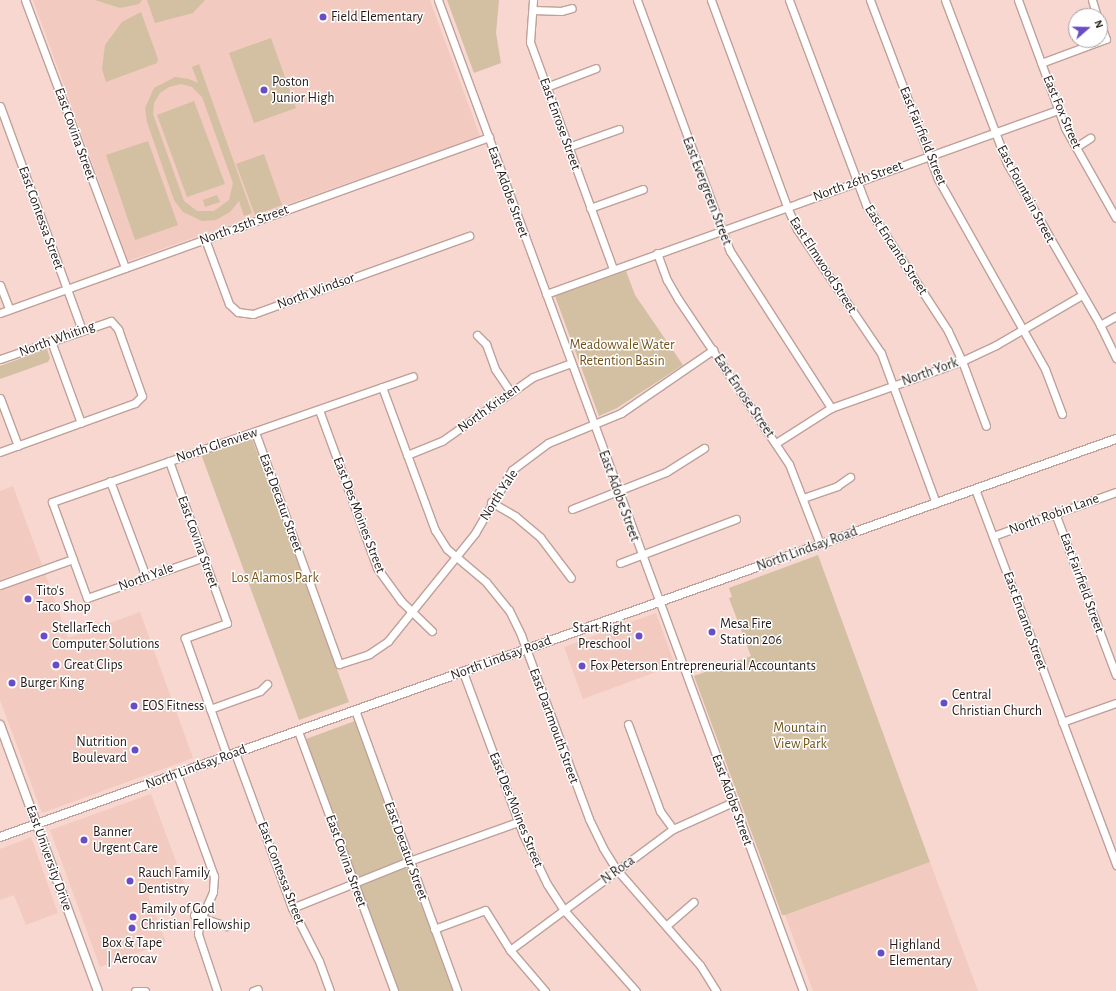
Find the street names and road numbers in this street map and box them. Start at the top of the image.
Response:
street label: East Fox Street [1039,73,1085,151]
street label: East Enrose Street [536,76,584,172]
street label: East Fairfield Street [896,84,950,188]
street label: East Covina Street [51,86,99,182]
street label: East Evergreen Street [679,134,735,248]
street label: East Fountain Street [993,142,1059,246]
street label: East Adobe Street [484,144,532,240]
street label: North 26th Street [811,157,905,205]
street label: East Contessa Street [15,164,67,272]
street label: North 25th Street [197,201,291,249]
street label: East Encanto Street [861,202,931,298]
street label: East Elmwood Street [786,214,860,316]
street label: North Windsor [275,269,357,313]
street label: North Whiting [17,318,97,360]
street label: East Enrose Street [710,351,778,441]
street label: North York [900,354,960,390]
street label: North Kristen [454,380,524,436]
street label: North Glenview [174,424,260,466]
street label: East Adobe Street [595,448,643,544]
street label: East Decatur Street [255,452,307,554]
street label: East Des Moines Street [329,455,389,575]
street label: North Yale [476,466,522,524]
street label: North Robin Lane [1007,490,1101,538]
street label: East Covina Street [174,494,222,590]
street label: North Lindsay Road [754,523,860,575]
street label: East Fairfield Street [1056,531,1108,635]
street label: North Yale [116,559,176,595]
street label: East Encanto Street [999,569,1051,673]
street label: North Lindsay Road [448,632,554,684]
street label: East Dartmouth Street [525,666,583,786]
street label: North Lindsay Road [143,741,249,793]
street label: East Des Moines Street [485,750,547,870]
street label: East Adobe Street [708,752,756,848]
street label: East Decatur Street [380,800,432,902]
street label: East University Drive [22,803,76,913]
street label: East Covina Street [322,813,370,909]
street label: East Contessa Street [254,819,308,927]
street label: N Roca [598,852,638,888]

